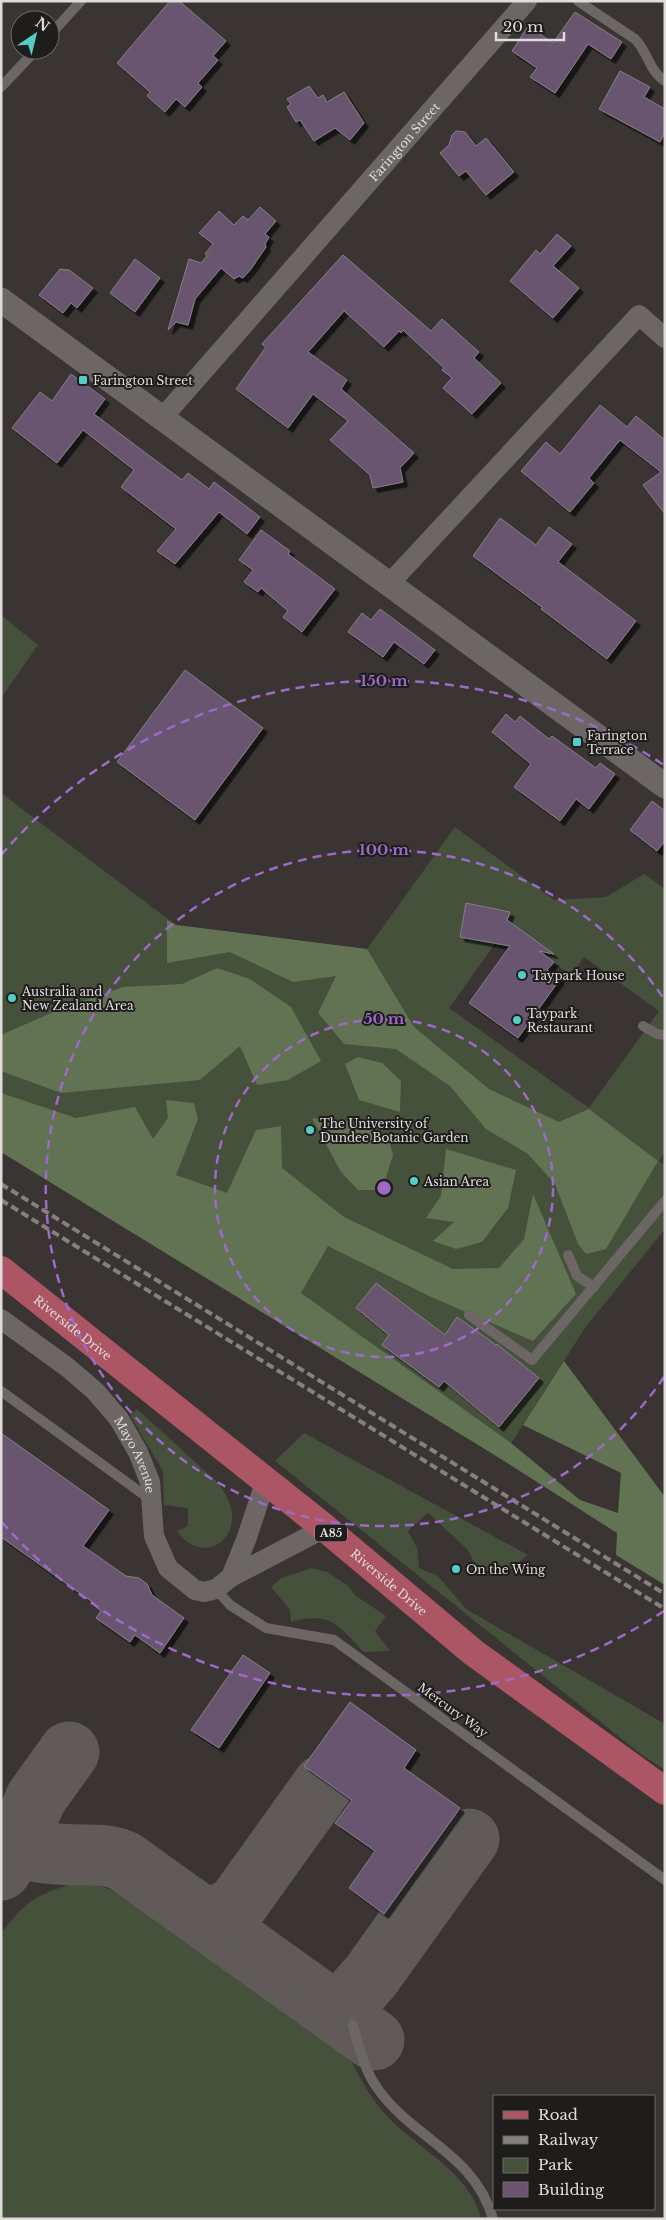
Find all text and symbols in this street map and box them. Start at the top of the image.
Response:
north arrow [10,10,60,60]
scale bar [496,10,564,42]
text: N [32,13,53,36]
text: 20 m [503,17,543,36]
street label: Farington Street [365,99,443,184]
place label: Farington Street [93,373,193,388]
marker: Farington Street [77,374,89,386]
text: 150 m [360,671,408,690]
place label: Farington Terrace [587,728,647,757]
marker: Farington Terrace [571,736,583,748]
text: 100 m [359,840,409,859]
place label: Taypark House [532,968,625,983]
marker: Taypark House [516,969,528,981]
place label: Australia and New Zealand Area [21,984,134,1013]
marker: Australia and New Zealand Area [6,992,18,1004]
place label: Taypark Restaurant [527,1006,594,1035]
text: 50 m [364,1009,405,1028]
marker: Taypark Restaurant [511,1014,523,1026]
place label: The University of Dundee Botanic Garden [320,1116,469,1145]
marker: The University of Dundee Botanic Garden [304,1124,316,1136]
place label: Asian Area [423,1174,489,1189]
marker: Asian Area [408,1175,420,1187]
centre of rings [375,1179,393,1197]
street label: Riverside Drive [31,1292,115,1363]
street label: Mayo Avenue [111,1413,158,1494]
road number: A85 [315,1525,347,1542]
street label: Riverside Drive [348,1545,431,1618]
place label: On the Wing [466,1562,546,1577]
marker: On the Wing [450,1563,462,1575]
street label: Mercury Way [415,1680,491,1741]
legend [493,2095,656,2210]
text: Road [538,2105,578,2124]
text: Railway [538,2130,599,2149]
text: Park [538,2155,574,2174]
text: Building [538,2180,605,2199]

